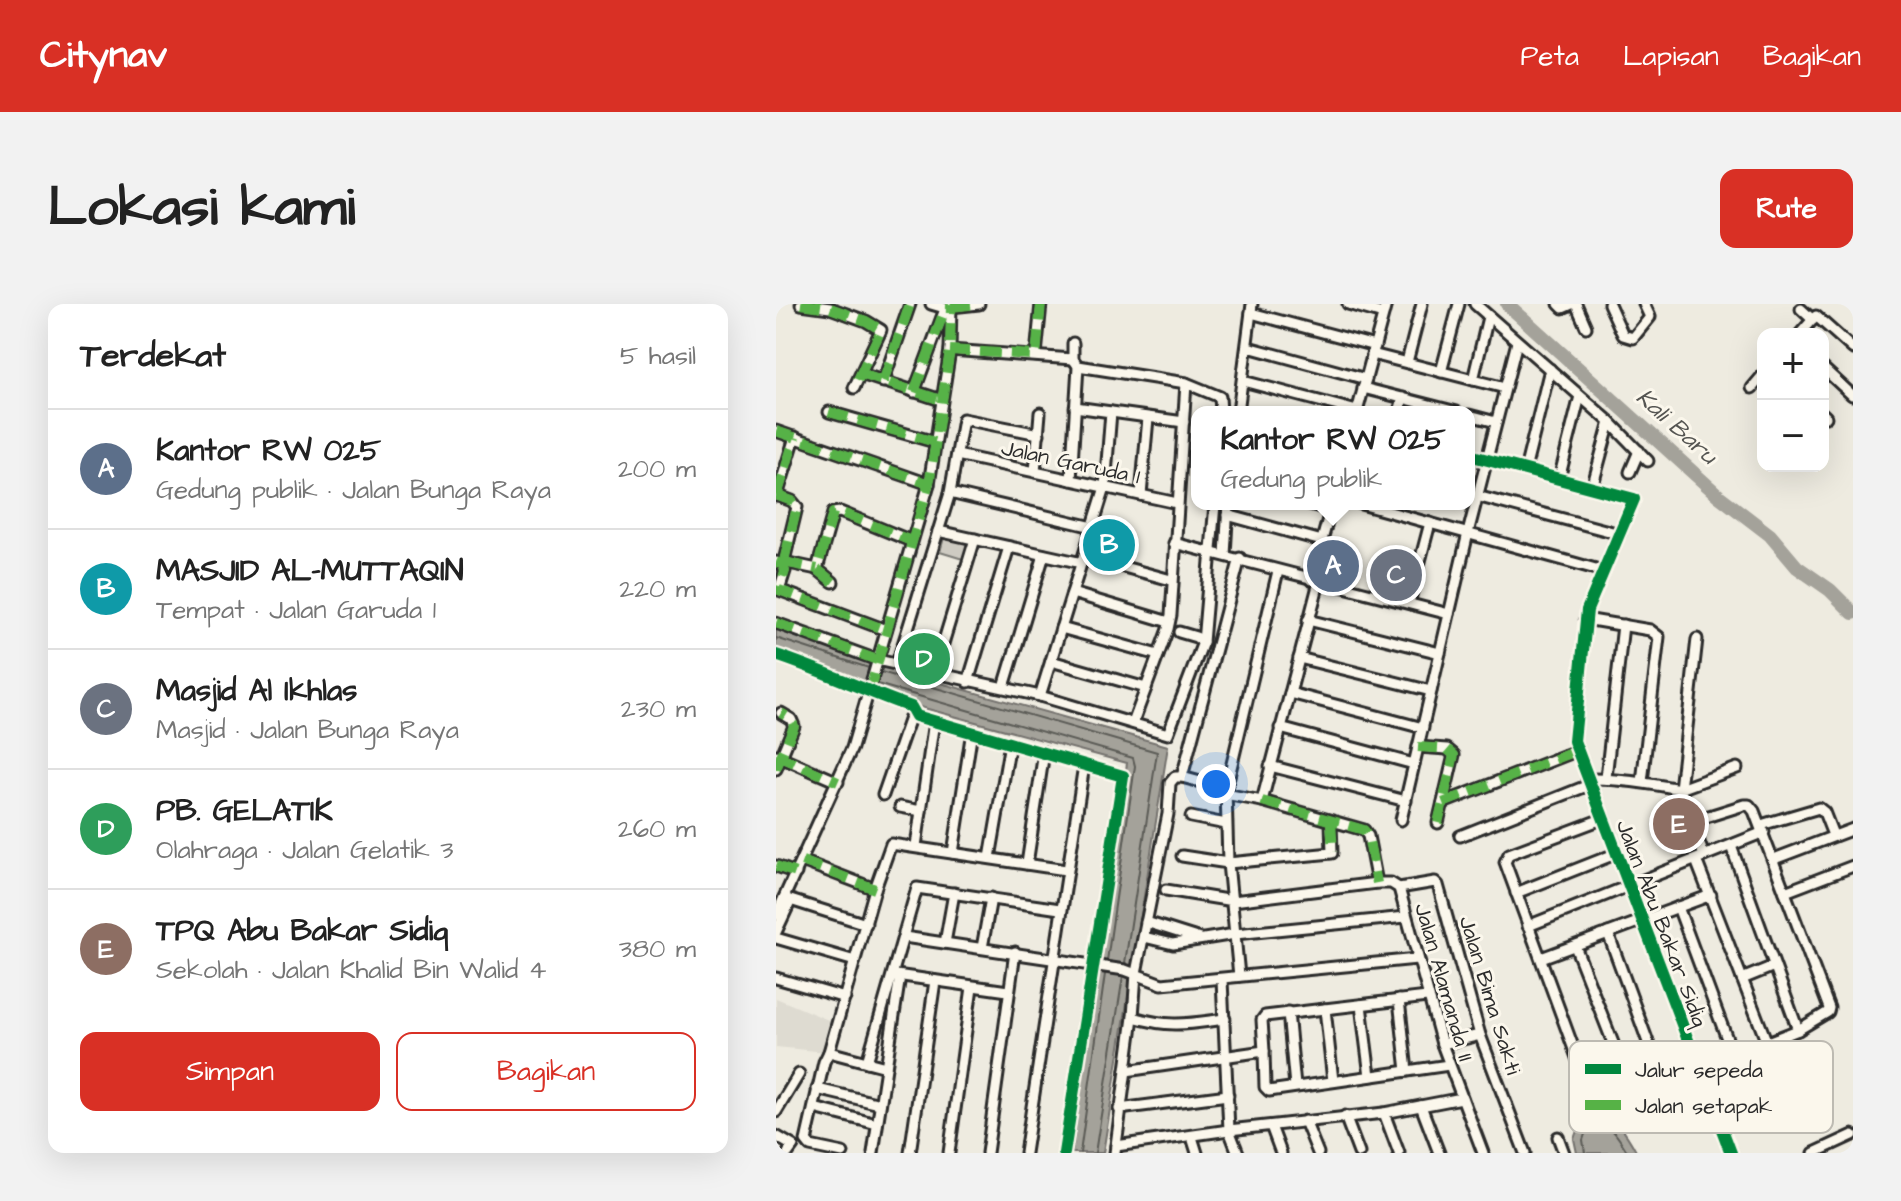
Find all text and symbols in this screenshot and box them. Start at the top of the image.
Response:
text: Citynav [40,30,167,82]
text: Peta [1520,37,1579,76]
text: Lapisan [1623,37,1719,76]
text: Bagikan [1763,37,1861,76]
text: Lokasi kami [48,169,355,247]
button: Rute [1720,169,1853,248]
map controls [1757,328,1829,472]
button: + [1757,328,1829,400]
text: Terdekat [80,332,226,380]
text: 5 hasil [620,338,696,374]
water label: Kali Baru [1628,381,1726,474]
button: − [1757,400,1829,472]
popup [1191,406,1475,510]
text: Kantor RW 025 [1221,419,1445,461]
text: Kantor RW 025 [156,430,381,472]
street label: Jalan Garuda 1 [998,433,1143,492]
text: A [98,451,114,487]
text: 200 m [618,451,696,487]
text: Gedung publik [1221,461,1382,497]
text: Gedung publik · Jalan Bunga Raya [156,472,551,508]
pin: B [1083,515,1135,575]
pin: A [1307,536,1359,596]
pin: C [1370,545,1422,605]
text: MASJID AL-MUTTAQIN [156,550,464,592]
text: B [97,571,115,607]
text: 220 m [619,571,696,607]
text: Tempat · Jalan Garuda 1 [156,592,436,628]
pin: D [898,629,950,689]
text: Masjid Al Ikhlas [156,670,357,712]
text: C [97,691,115,727]
text: 230 m [621,691,696,727]
text: Masjid · Jalan Bunga Raya [156,712,459,748]
your location [1196,764,1236,804]
text: PB. GELATIK [156,790,333,832]
pin: E [1653,794,1705,854]
text: D [98,811,114,847]
text: 260 m [618,811,696,847]
street label: Jalan Abu Bakar Sidiq [1608,815,1715,1032]
text: Olahraga · Jalan Gelatik 3 [156,832,453,868]
street label: Jalan Alamanda II [1406,900,1481,1065]
text: TPQ Abu Bakar Sidiq [156,910,449,952]
street label: Jalan Bima Sakti [1451,912,1528,1079]
text: E [98,931,114,967]
text: 380 m [619,931,696,967]
text: Sekolah · Jalan Khalid Bin Walid 4 [156,952,546,988]
button: Simpan [80,1032,380,1111]
button: Bagikan [396,1032,696,1111]
legend [1569,1041,1833,1133]
text: Jalur sepeda [1635,1055,1763,1086]
text: Jalan setapak [1635,1091,1773,1122]

